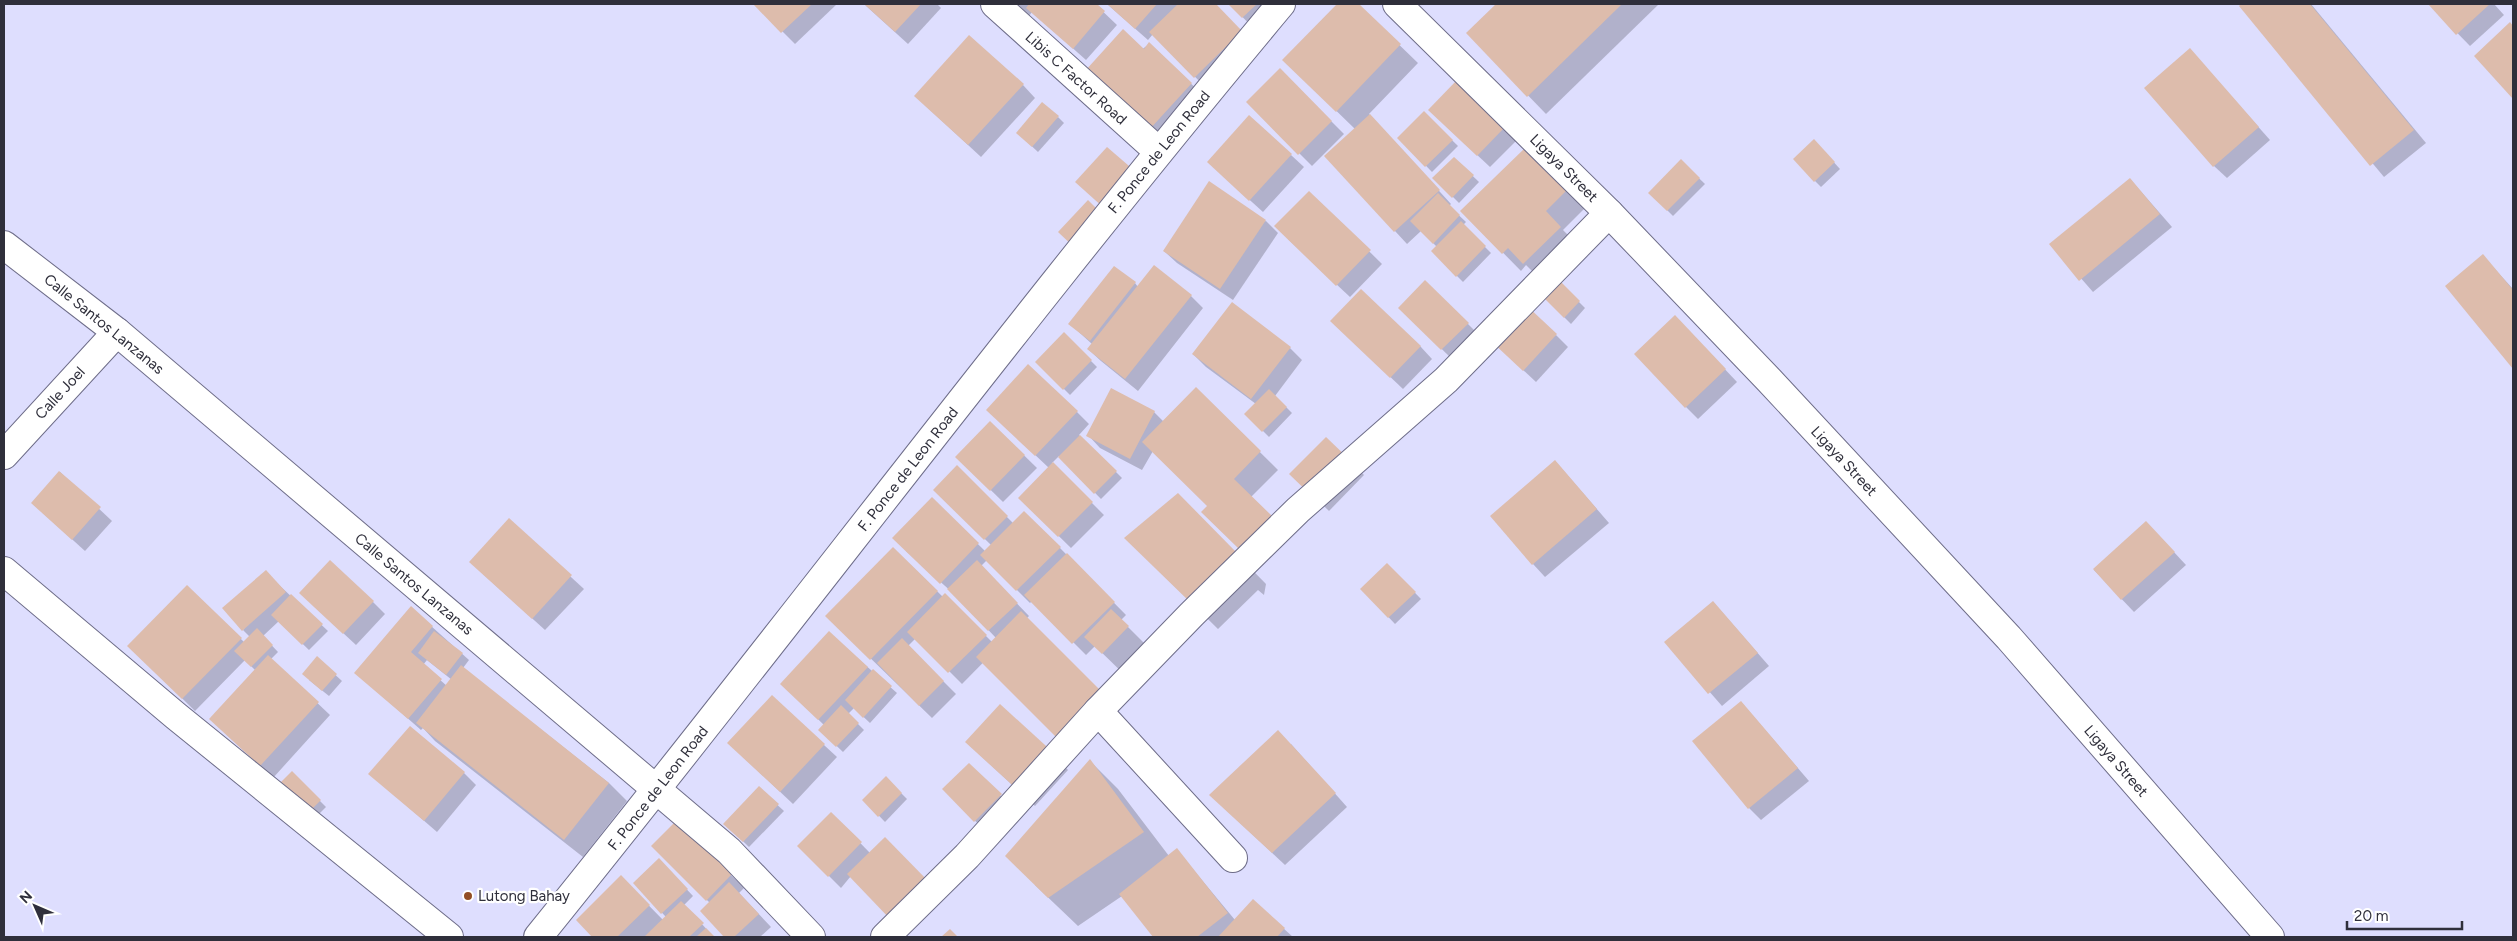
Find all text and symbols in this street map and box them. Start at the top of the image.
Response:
street label: Libis C Factor Road [1022,28,1130,128]
street label: F. Ponce de Leon Road [1104,87,1214,217]
street label: Ligaya Street [1526,130,1602,206]
street label: Calle Santos Lanzanas [40,270,168,378]
street label: Calle Joel [31,363,89,423]
street label: F. Ponce de Leon Road [854,403,962,535]
street label: Ligaya Street [1807,422,1881,500]
street label: Calle Santos Lanzanas [351,529,477,639]
street label: F. Ponce de Leon Road [604,722,712,854]
street label: Ligaya Street [2080,722,2152,801]
north arrow [10,881,60,931]
text: N [16,887,36,907]
place label: Lutong Bahay [478,887,570,905]
marker: Lutong Bahay [462,890,474,902]
scale bar [2347,898,2462,930]
text: 20 m [2354,907,2388,925]

